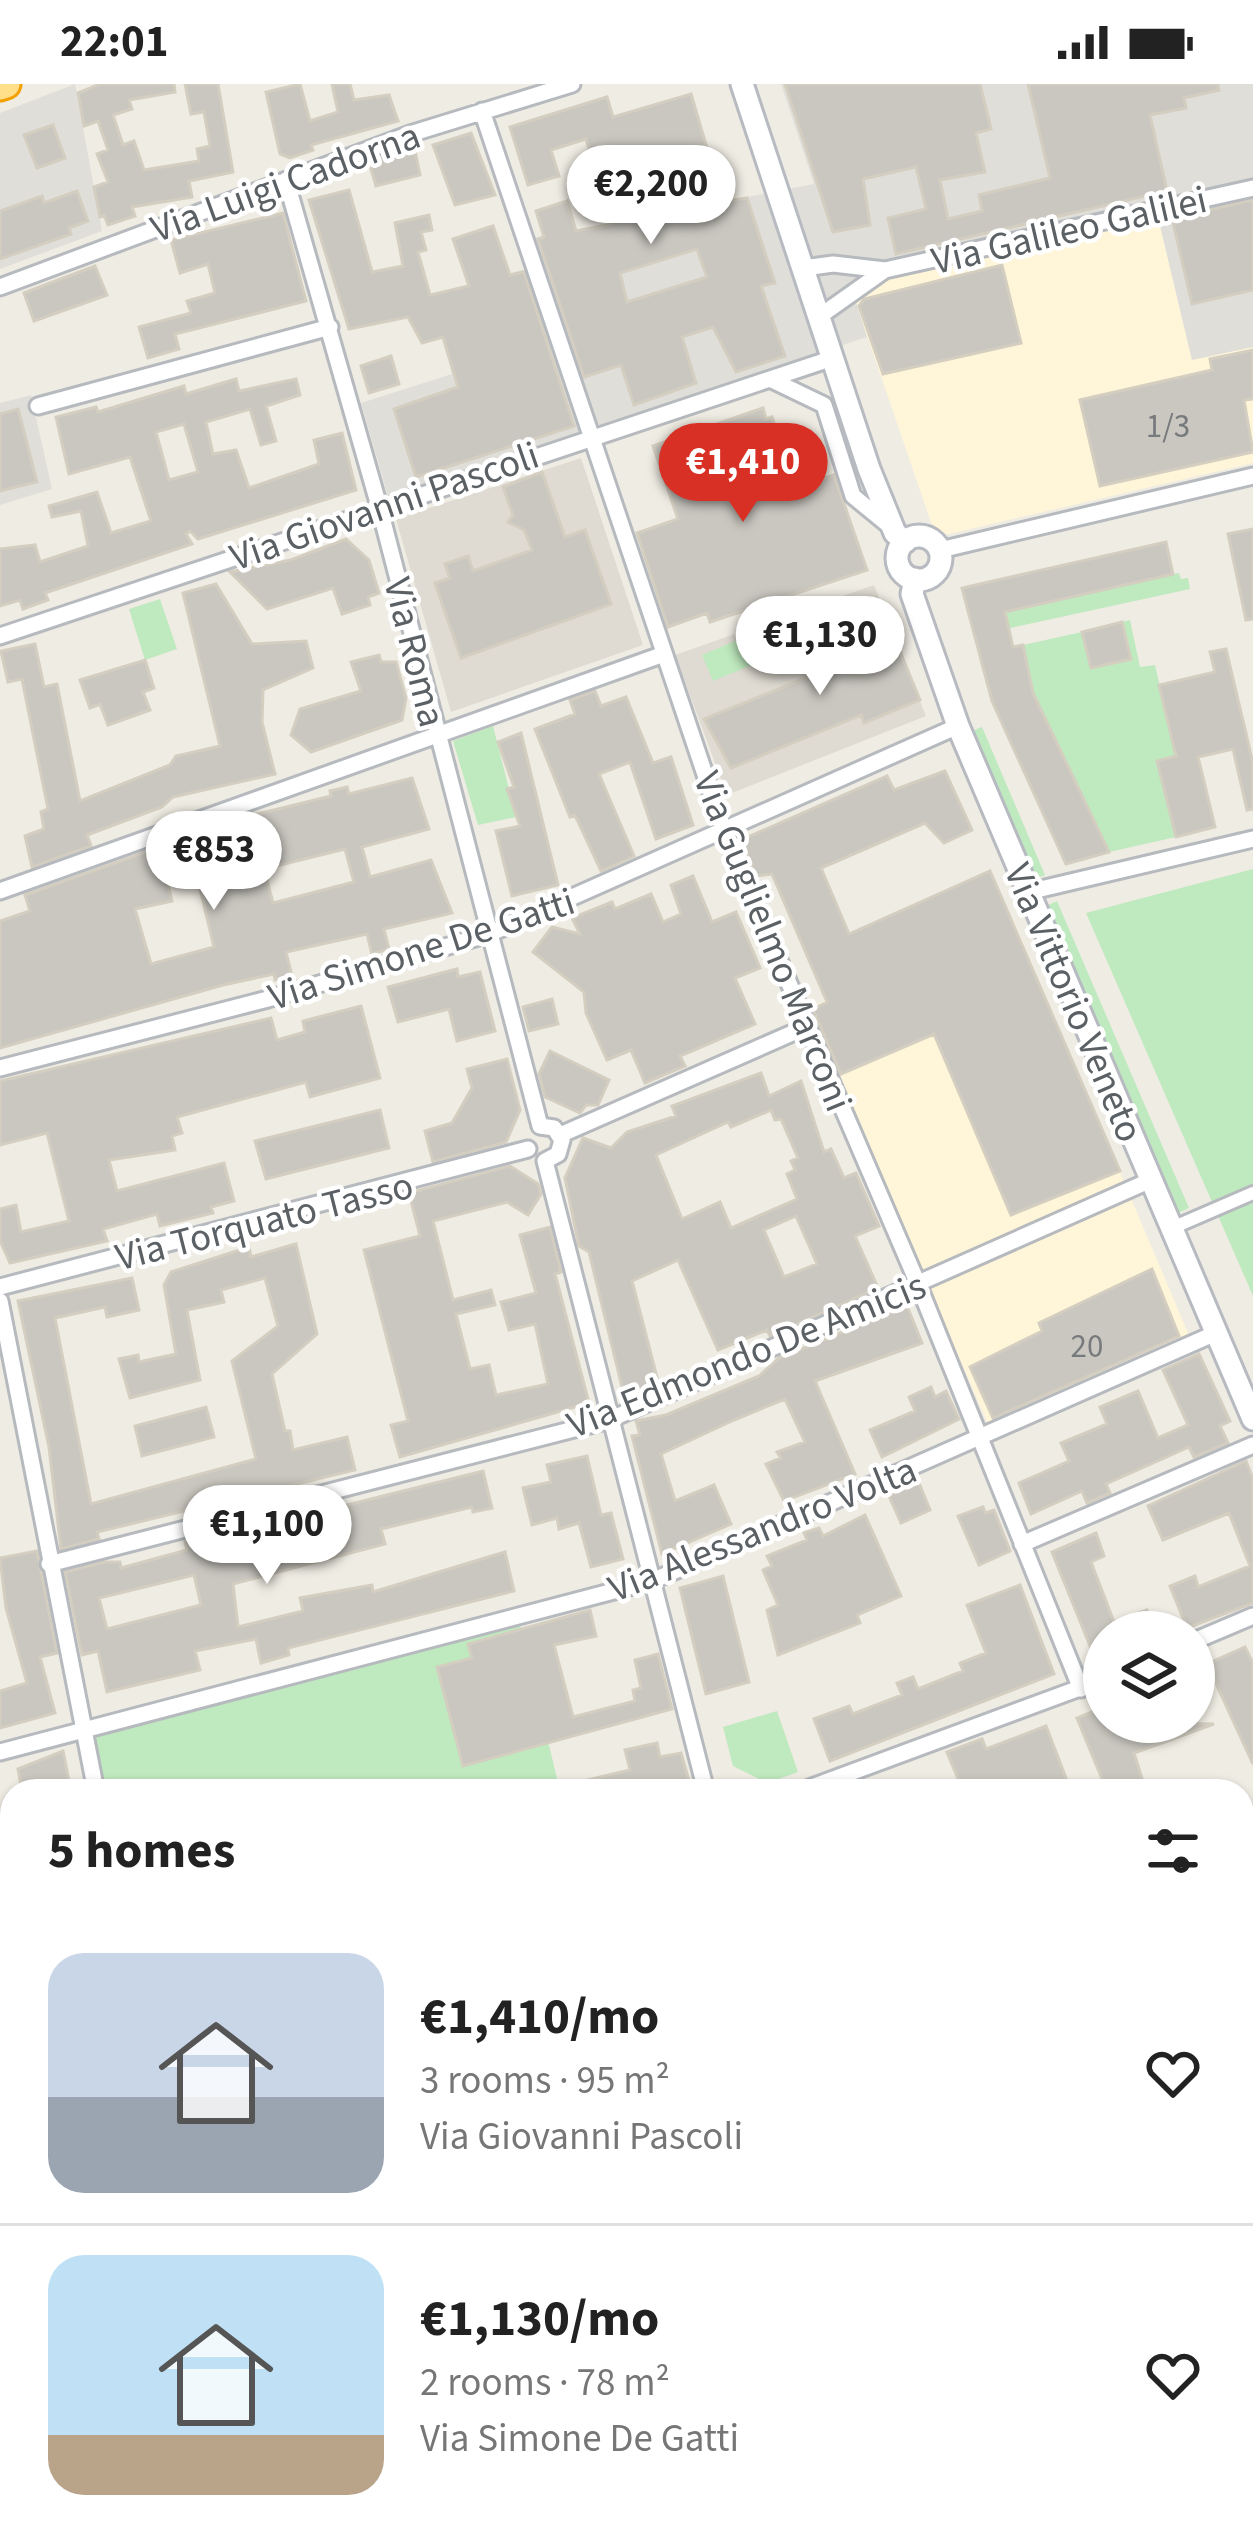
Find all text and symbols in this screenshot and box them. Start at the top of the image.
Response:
text: 22:01 [60,10,169,74]
street label: Via Luigi Cadorna [143,108,428,258]
pin: €2,200 [553,145,749,247]
text: €2,200 [594,156,708,212]
street label: Via Galileo Galilei [926,172,1213,290]
house number: 1/3 [1146,403,1190,450]
pin: €1,410 [645,423,841,525]
street label: Via Giovanni Pascoli [223,428,546,586]
text: €1,410 [686,434,800,490]
street label: Via Roma [368,572,460,733]
pin: €1,130 [722,596,918,698]
text: €1,130 [763,607,877,663]
street label: Via Guglielmo Marconi [678,763,866,1120]
pin: €853 [143,811,285,913]
text: €853 [173,822,255,878]
street label: Via Vittorio Veneto [989,855,1157,1151]
street label: Via Simone De Gatti [261,874,582,1026]
street label: Via Torquato Tasso [110,1158,419,1286]
street label: Via Edmondo De Amicis [559,1258,934,1453]
house number: 20 [1071,1323,1103,1370]
street label: Via Alessandro Volta [600,1443,925,1617]
pin: €1,100 [169,1485,365,1587]
text: €1,100 [210,1496,324,1552]
map controls [1083,1611,1215,1743]
button: layers [1083,1611,1215,1743]
text: 5 homes [48,1815,235,1887]
icon: filters [1140,1818,1206,1884]
text: €1,410/mo [420,1981,659,2053]
icon: home [144,2001,288,2145]
icon: heart [1140,2040,1206,2106]
text: 3 rooms · 95 m² [420,2053,670,2109]
text: Via Giovanni Pascoli [420,2109,743,2165]
text: €1,130/mo [420,2283,659,2355]
icon: home [144,2303,288,2447]
icon: heart [1140,2342,1206,2408]
text: 2 rooms · 78 m² [420,2355,670,2411]
text: Via Simone De Gatti [420,2411,739,2467]

